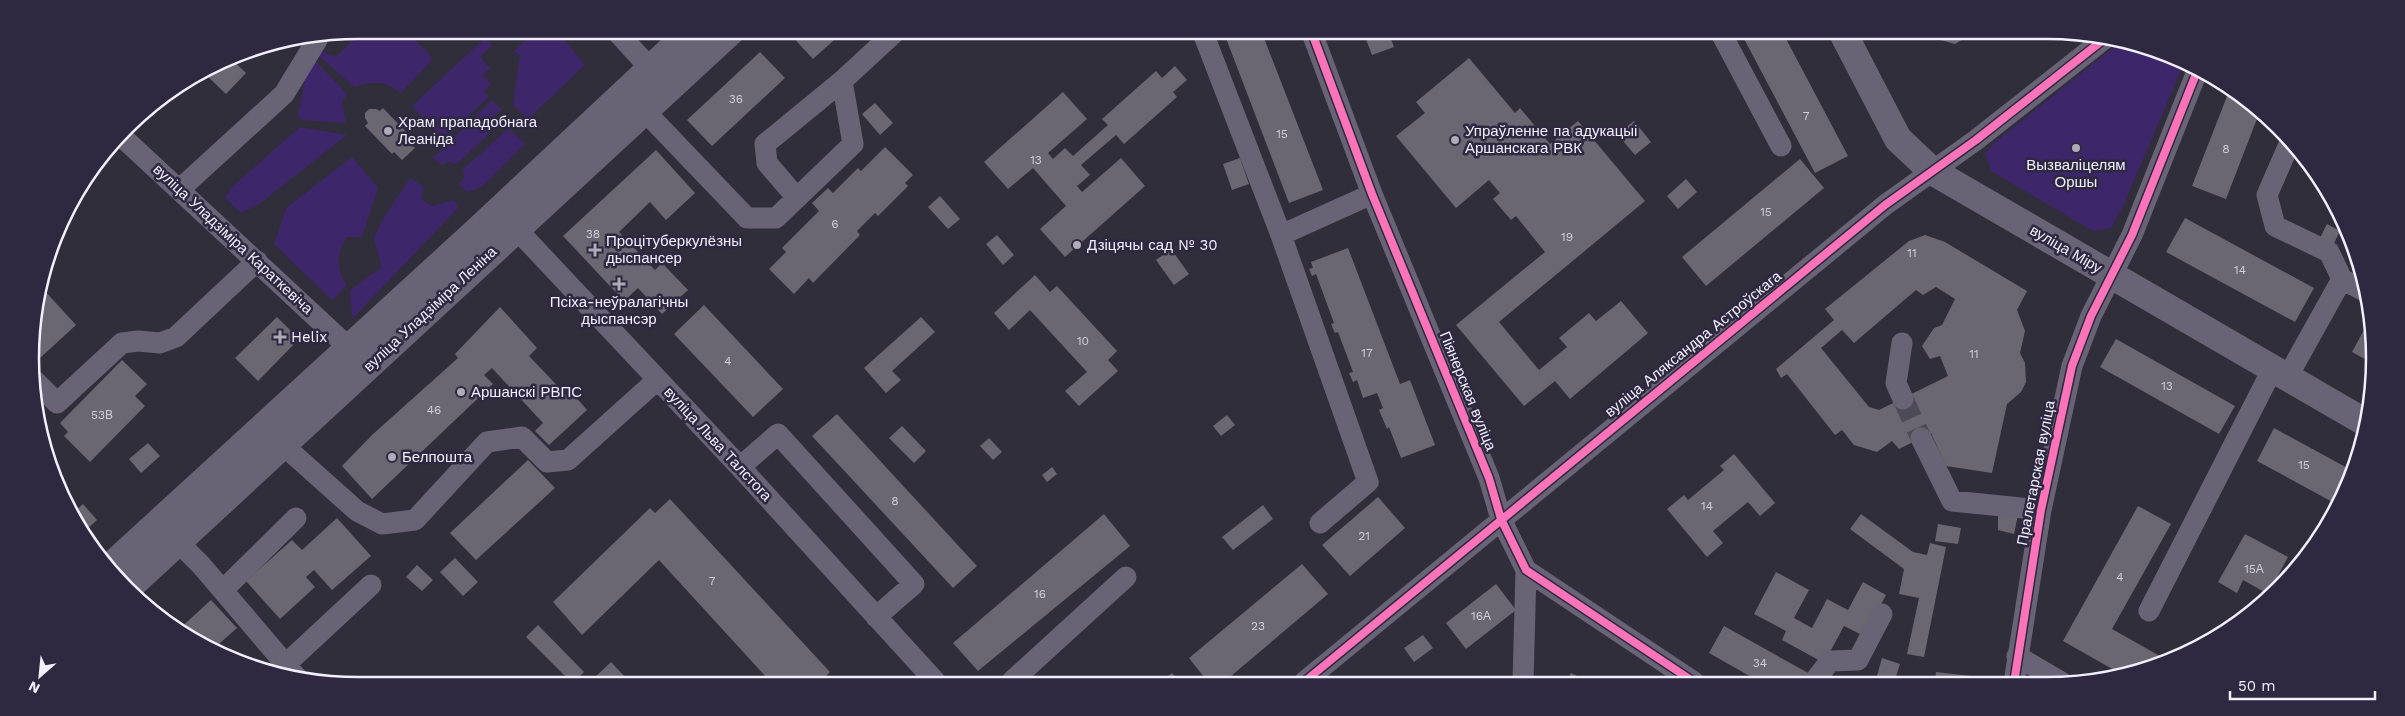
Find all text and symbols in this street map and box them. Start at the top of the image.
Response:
house number: 36 [729,92,743,106]
house number: 7 [1803,109,1810,123]
place label: Храм прападобнага Леаніда [398,113,538,148]
place label: Упраўленне па адукацыі Аршанскага РВК [1465,122,1637,157]
marker: Храм прападобнага Леаніда [382,125,394,137]
house number: 15 [1276,127,1288,141]
marker: Упраўленне па адукацыі Аршанскага РВК [1449,134,1461,146]
marker: Вызваліцелям Оршы [2070,142,2082,154]
house number: 8 [2222,142,2230,156]
house number: 13 [1030,153,1042,167]
place label: Вызваліцелям Оршы [2026,156,2126,191]
street label: вуліца Уладзіміра Караткевіча [149,160,317,318]
house number: 15 [1760,205,1772,219]
house number: 6 [831,217,839,231]
street label: вуліца Міру [2027,221,2106,277]
house number: 38 [586,227,600,241]
house number: 19 [1561,230,1573,244]
place label: Процітуберкулёзны дыспансер [606,232,742,267]
place label: Дзіцячы сад № 30 [1087,236,1218,254]
marker: Дзіцячы сад № 30 [1071,239,1083,251]
street label: вуліца Уладзіміра Леніна [360,242,501,375]
marker: Процітуберкулёзны дыспансер [588,243,602,257]
house number: 11 [1907,246,1917,260]
house number: 14 [2234,263,2246,277]
street label: вуліца Аляксандра Астроўскага [1601,267,1785,421]
marker: Псіха-неўралагічны дыспансэр [612,277,626,291]
place label: Псіха-неўралагічны дыспансэр [550,293,688,328]
place label: Helix [291,328,327,346]
street label: Піянерская вуліца [1436,329,1500,454]
marker: Helix [273,330,287,344]
house number: 10 [1077,334,1089,348]
house number: 17 [1361,346,1373,360]
house number: 11 [1969,347,1979,361]
house number: 4 [724,354,732,368]
house number: 13 [2161,379,2173,393]
place label: Аршанскі РВПС [471,383,582,401]
street label: вуліца Льва Талстога [660,383,776,505]
marker: Аршанскі РВПС [455,386,467,398]
street label: Пралетарская вуліца [2013,398,2059,547]
house number: 46 [427,403,441,417]
house number: 53В [91,408,113,422]
place label: Белпошта [402,448,473,466]
marker: Белпошта [386,451,398,463]
house number: 15 [2298,458,2310,472]
house number: 8 [891,494,899,508]
house number: 14 [1701,499,1713,513]
house number: 21 [1358,529,1370,543]
house number: 15А [2244,562,2264,576]
house number: 4 [2116,570,2124,584]
house number: 7 [709,574,716,588]
house number: 16 [1034,587,1046,601]
house number: 16А [1471,609,1491,623]
house number: 23 [1251,619,1265,633]
north arrow [15,651,65,701]
house number: 34 [1753,656,1767,670]
scale bar [2230,668,2375,700]
text: 50 m [2238,677,2275,695]
text: N [26,678,42,697]

